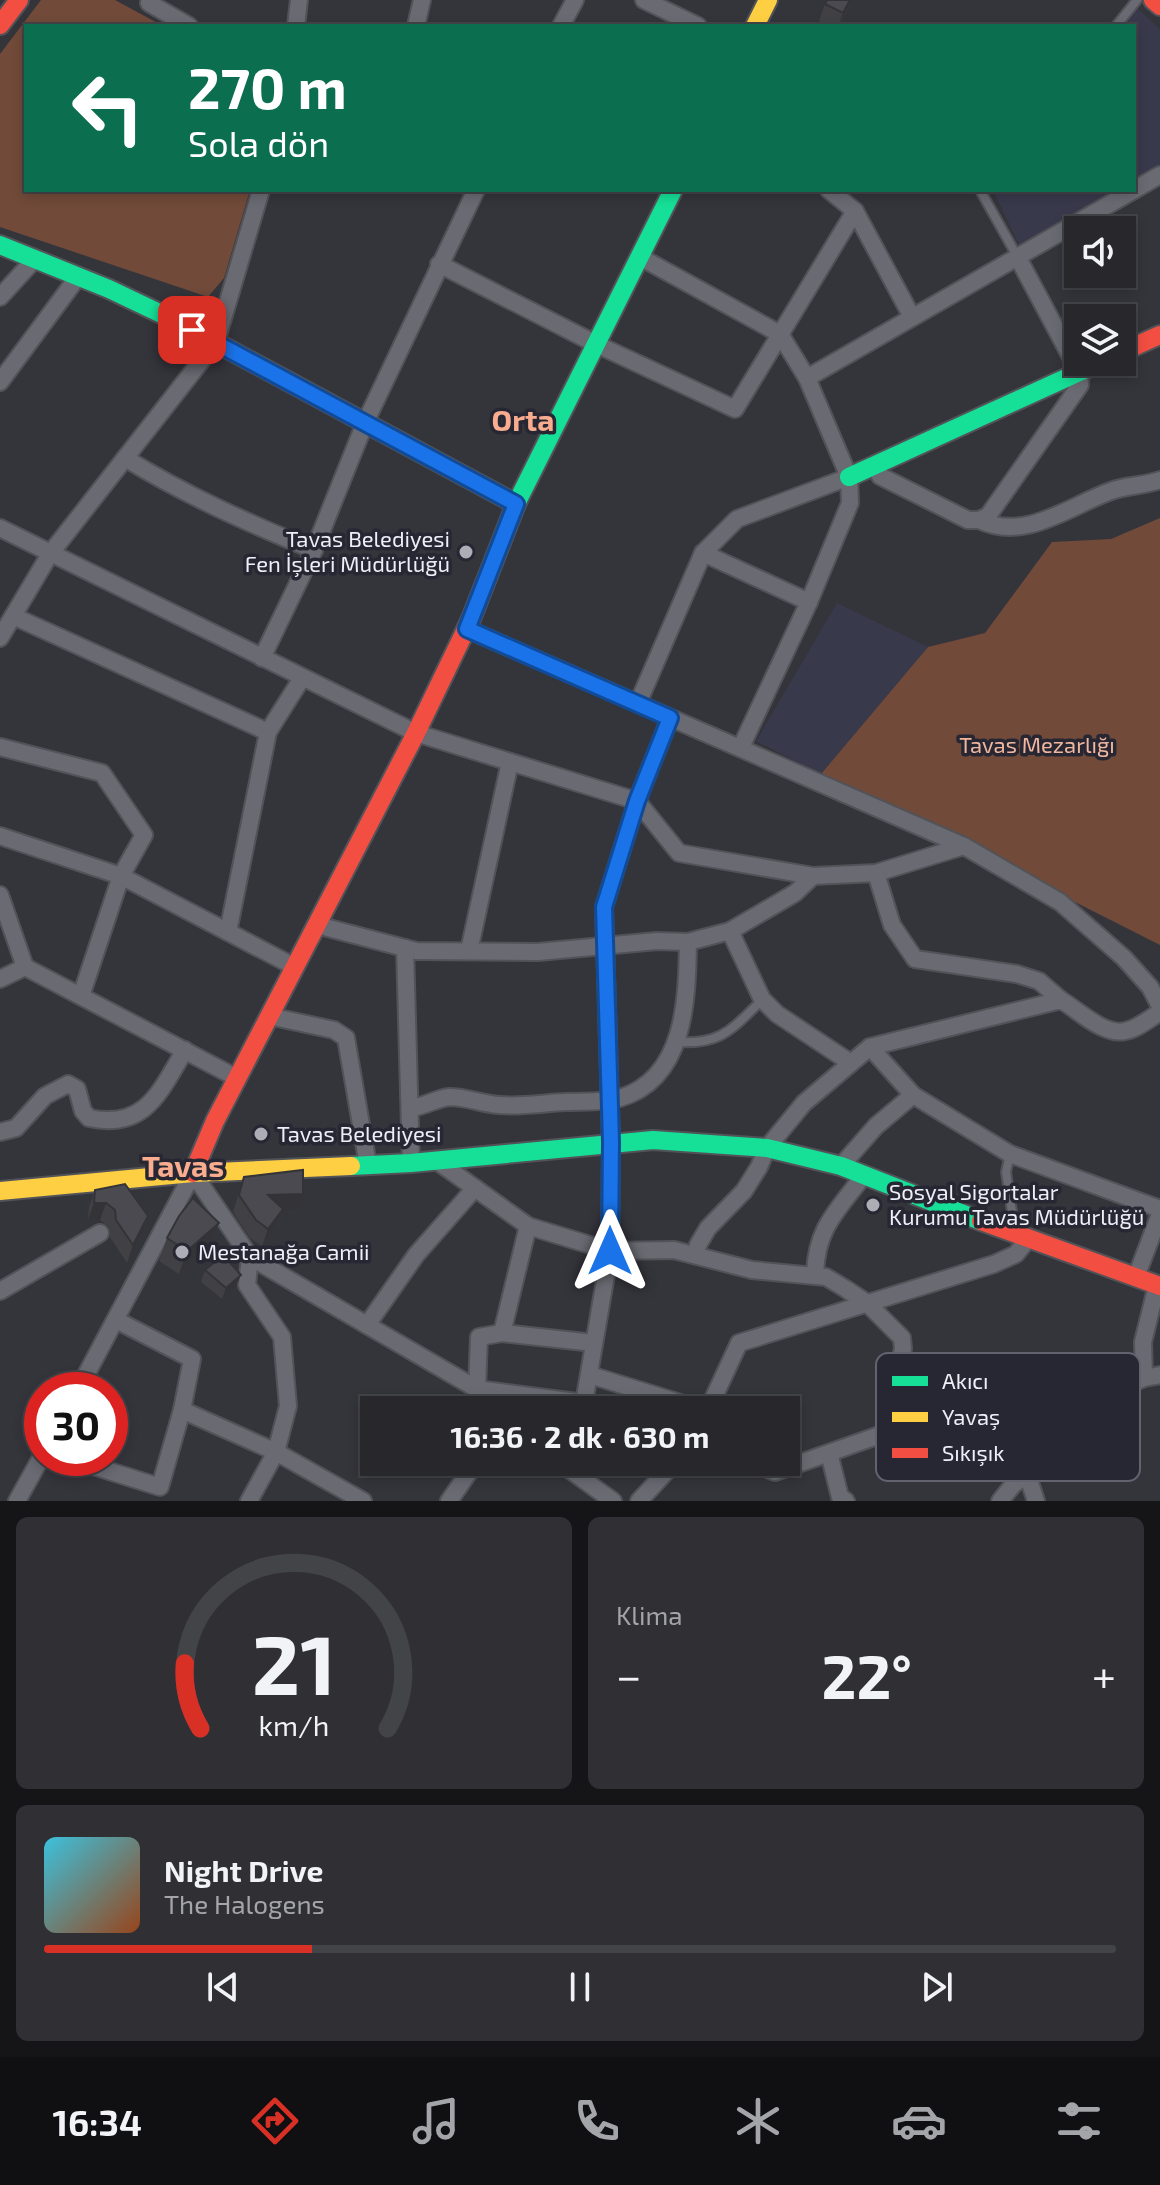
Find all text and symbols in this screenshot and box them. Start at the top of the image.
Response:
text: 270 m [188,53,347,120]
icon: left [56,56,160,160]
text: Sola dön [188,121,329,164]
map controls [1064,216,1136,376]
button: sound [1064,216,1136,288]
pin [158,296,226,364]
button: layers [1064,304,1136,376]
icon: arrive [170,308,214,352]
district label: Orta [492,401,554,437]
place label: Tavas Belediyesi Fen İşleri Müdürlüğü [245,525,450,578]
marker: Tavas Belediyesi Fen İşleri Müdürlüğü [457,543,475,561]
park label: Tavas Mezarlığı [959,731,1115,757]
place label: Tavas Belediyesi [277,1120,441,1146]
marker: Tavas Belediyesi [252,1125,270,1143]
district label: Tavas [142,1147,224,1183]
place label: Sosyal Sigortalar Kurumu Tavas Müdürlüğü [889,1178,1144,1229]
marker: Sosyal Sigortalar Kurumu Tavas Müdürlüğü [864,1196,882,1214]
position arrow [568,1209,652,1293]
place label: Mestanağa Camii [198,1238,370,1264]
marker: Mestanağa Camii [173,1243,191,1261]
legend [876,1353,1140,1481]
text: Akıcı [942,1367,989,1393]
speed limit sign: 30 [24,1372,128,1476]
text: Yavaş [942,1403,1000,1431]
text: 16:36 · 2 dk · 630 m [450,1418,710,1454]
text: Sıkışık [942,1439,1004,1467]
text: Klima [616,1599,683,1630]
text: 21 [252,1612,336,1712]
text: 22° [822,1639,912,1711]
text: − [616,1648,642,1701]
text: + [1092,1648,1116,1701]
text: km/h [259,1707,329,1742]
text: Night Drive [164,1852,323,1888]
text: The Halogens [164,1888,325,1919]
icon: previous [201,1965,245,2009]
icon: pause [558,1965,602,2009]
icon: next [915,1965,959,2009]
icon: directions [247,2093,303,2149]
icon: music [408,2093,464,2149]
icon: phone [569,2093,625,2149]
icon: climate [730,2093,786,2149]
icon: car [891,2093,947,2149]
icon: filters [1051,2093,1107,2149]
text: 16:34 [52,2100,142,2143]

